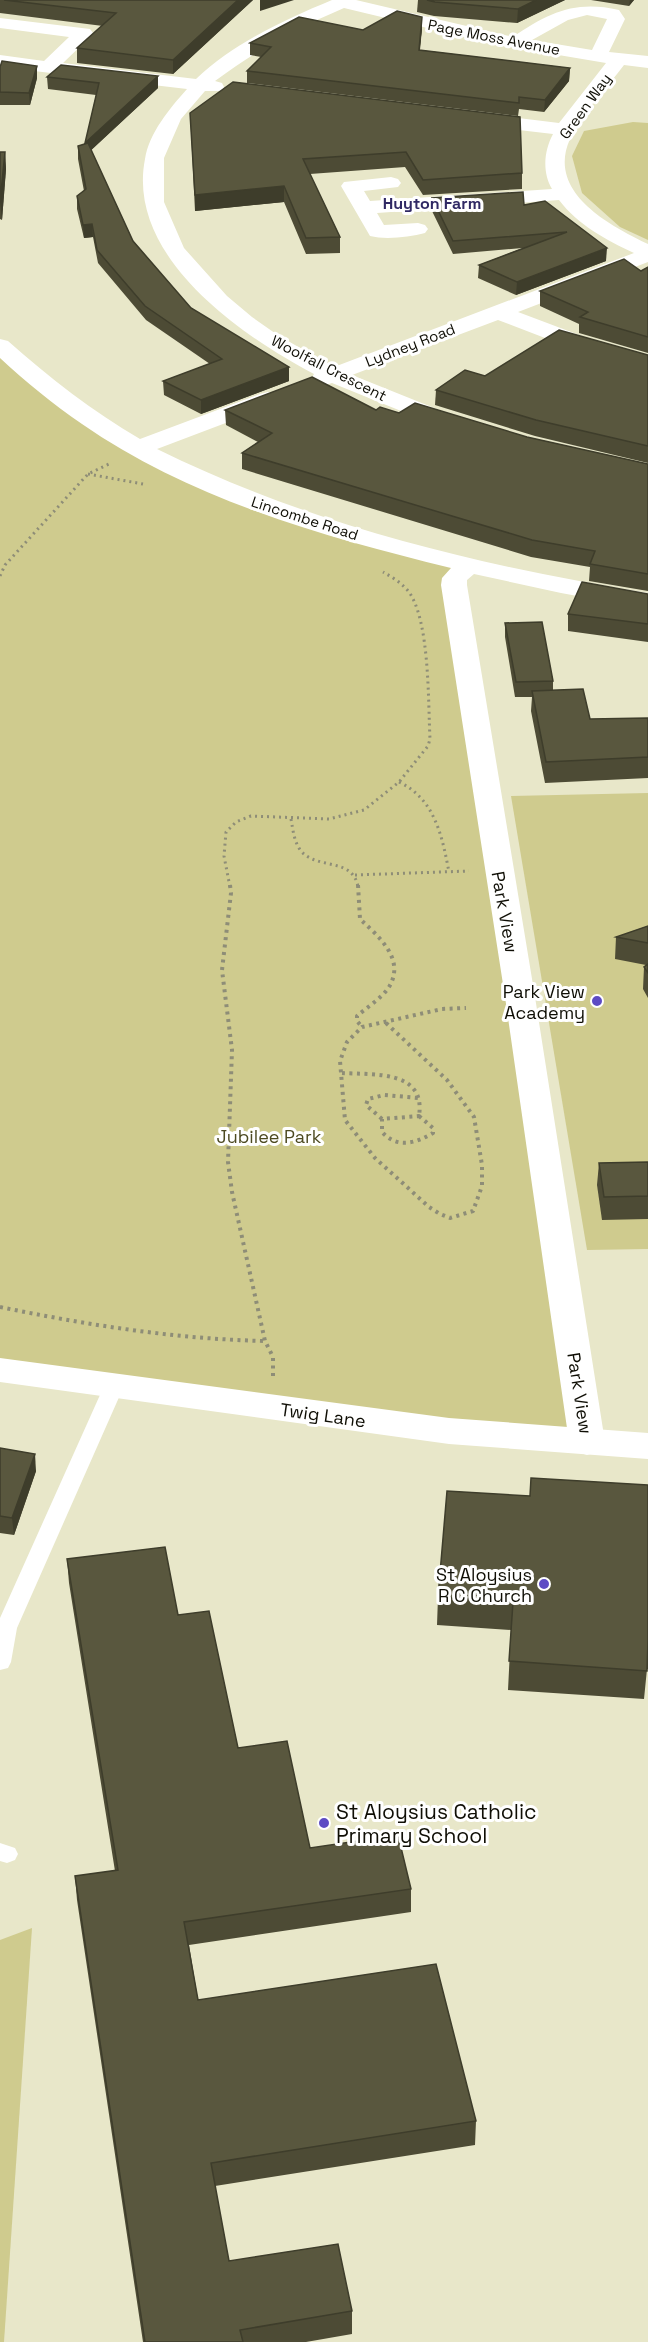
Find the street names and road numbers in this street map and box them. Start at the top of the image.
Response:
street label: Page Moss Avenue [426,15,562,59]
street label: Green Way [555,69,615,143]
street label: Lydney Road [362,319,458,371]
street label: Woolfall Crescent [268,331,390,405]
street label: Lincombe Road [249,492,361,544]
street label: Park View [487,869,523,955]
street label: Park View [562,1351,598,1435]
street label: Twig Lane [279,1398,367,1432]

